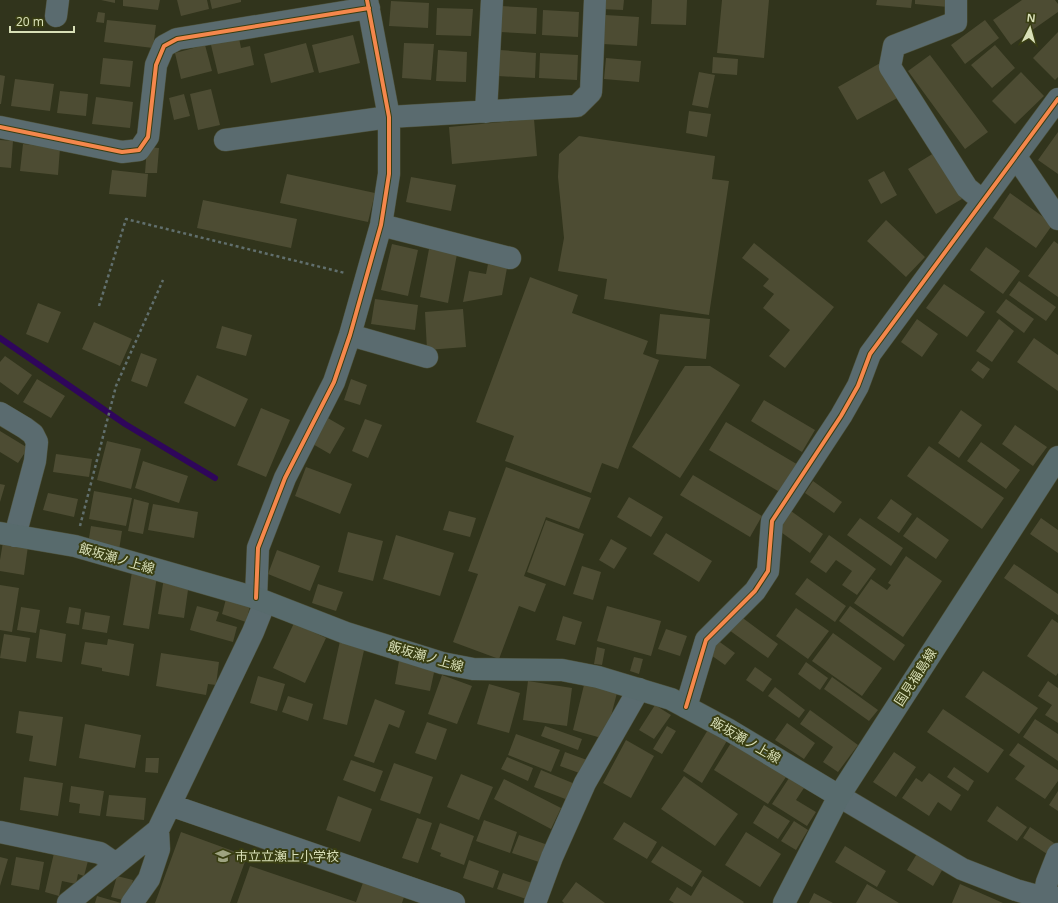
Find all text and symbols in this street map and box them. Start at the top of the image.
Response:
scale bar [10,8,74,34]
north arrow [1010,8,1050,48]
text: N [1026,10,1036,25]
text: 20 m [16,13,44,30]
street label: 飯坂瀬ノ上線 [77,539,157,577]
street label: 飯坂瀬ノ上線 [386,637,466,675]
street label: 国見福島線 [890,645,940,709]
street label: 飯坂瀬ノ上線 [708,713,784,767]
school or university icon: 市立立瀬上小学校 [214,847,232,865]
place label: 市立立瀬上小学校 [235,847,339,865]

